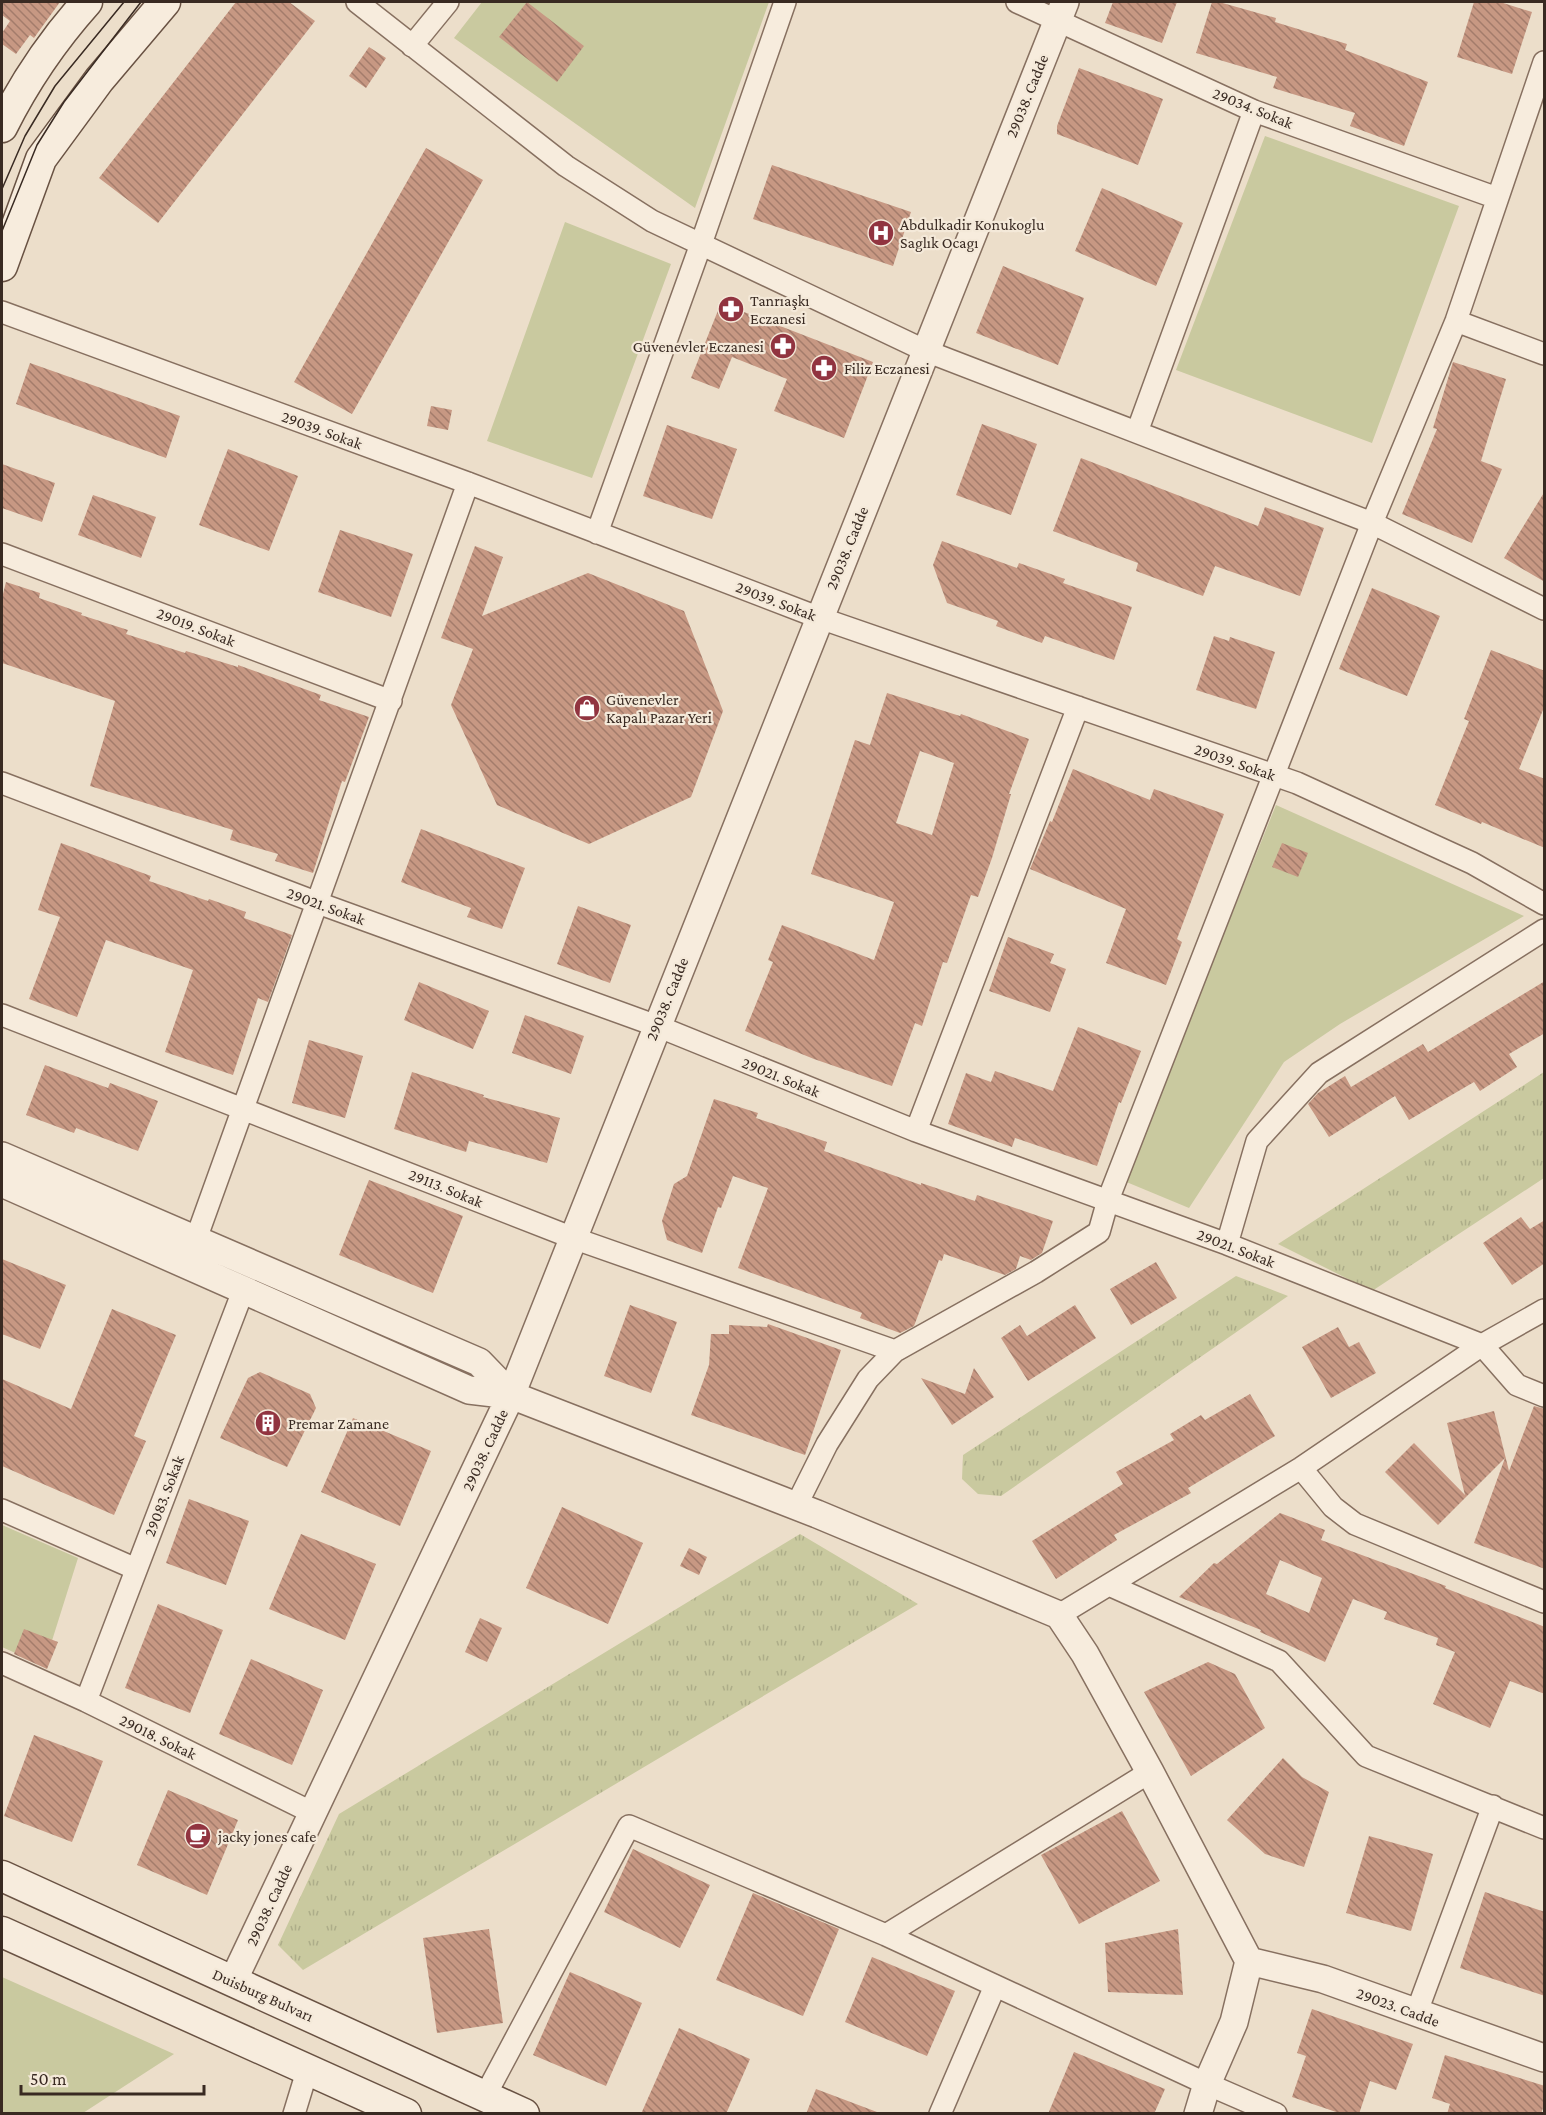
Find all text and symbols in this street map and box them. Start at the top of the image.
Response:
street label: 29038. Cadde [1003,52,1051,140]
street label: 29034. Sokak [1210,84,1296,132]
place label: Abdulkadir Konukoglu Saglık Ocagı [900,216,1045,252]
hospital icon: Abdulkadir Konukoglu Saglık Ocagı [866,218,896,248]
place label: Tanrıaşkı Eczanesi [750,292,810,327]
pharmacy icon: Tanrıaşkı Eczanesi [716,294,746,324]
pharmacy icon: Güvenevler Eczanesi [768,331,798,361]
place label: Güvenevler Eczanesi [633,338,764,355]
pharmacy icon: Filiz Eczanesi [809,353,839,383]
place label: Filiz Eczanesi [844,360,930,377]
street label: 29039. Sokak [279,408,365,453]
street label: 29038. Cadde [823,504,871,592]
street label: 29039. Sokak [733,578,819,624]
street label: 29019. Sokak [154,604,238,650]
place label: Güvenevler Kapalı Pazar Yeri [606,691,712,727]
shop icon: Güvenevler Kapalı Pazar Yeri [572,693,602,723]
street label: 29039. Sokak [1192,740,1278,784]
street label: 29021. Sokak [284,884,368,928]
street label: 29038. Cadde [643,955,691,1043]
street label: 29021. Sokak [740,1054,823,1100]
street label: 29113. Sokak [406,1165,486,1211]
street label: 29021. Sokak [1195,1225,1278,1271]
street label: 29038. Cadde [459,1407,511,1493]
building icon: Premar Zamane [253,1408,283,1438]
place label: Premar Zamane [288,1415,389,1432]
street label: 29083. Sokak [141,1453,187,1539]
street label: 29018. Sokak [117,1711,199,1763]
cafe icon: jacky jones cafe [183,1821,213,1851]
place label: jacky jones cafe [217,1828,316,1846]
street label: 29038. Cadde [243,1862,295,1948]
street label: Duisburg Bulvarı [210,1965,316,2026]
street label: 29023. Cadde [1354,1984,1442,2030]
scale bar [21,2058,204,2096]
text: 50 m [30,2069,67,2089]

